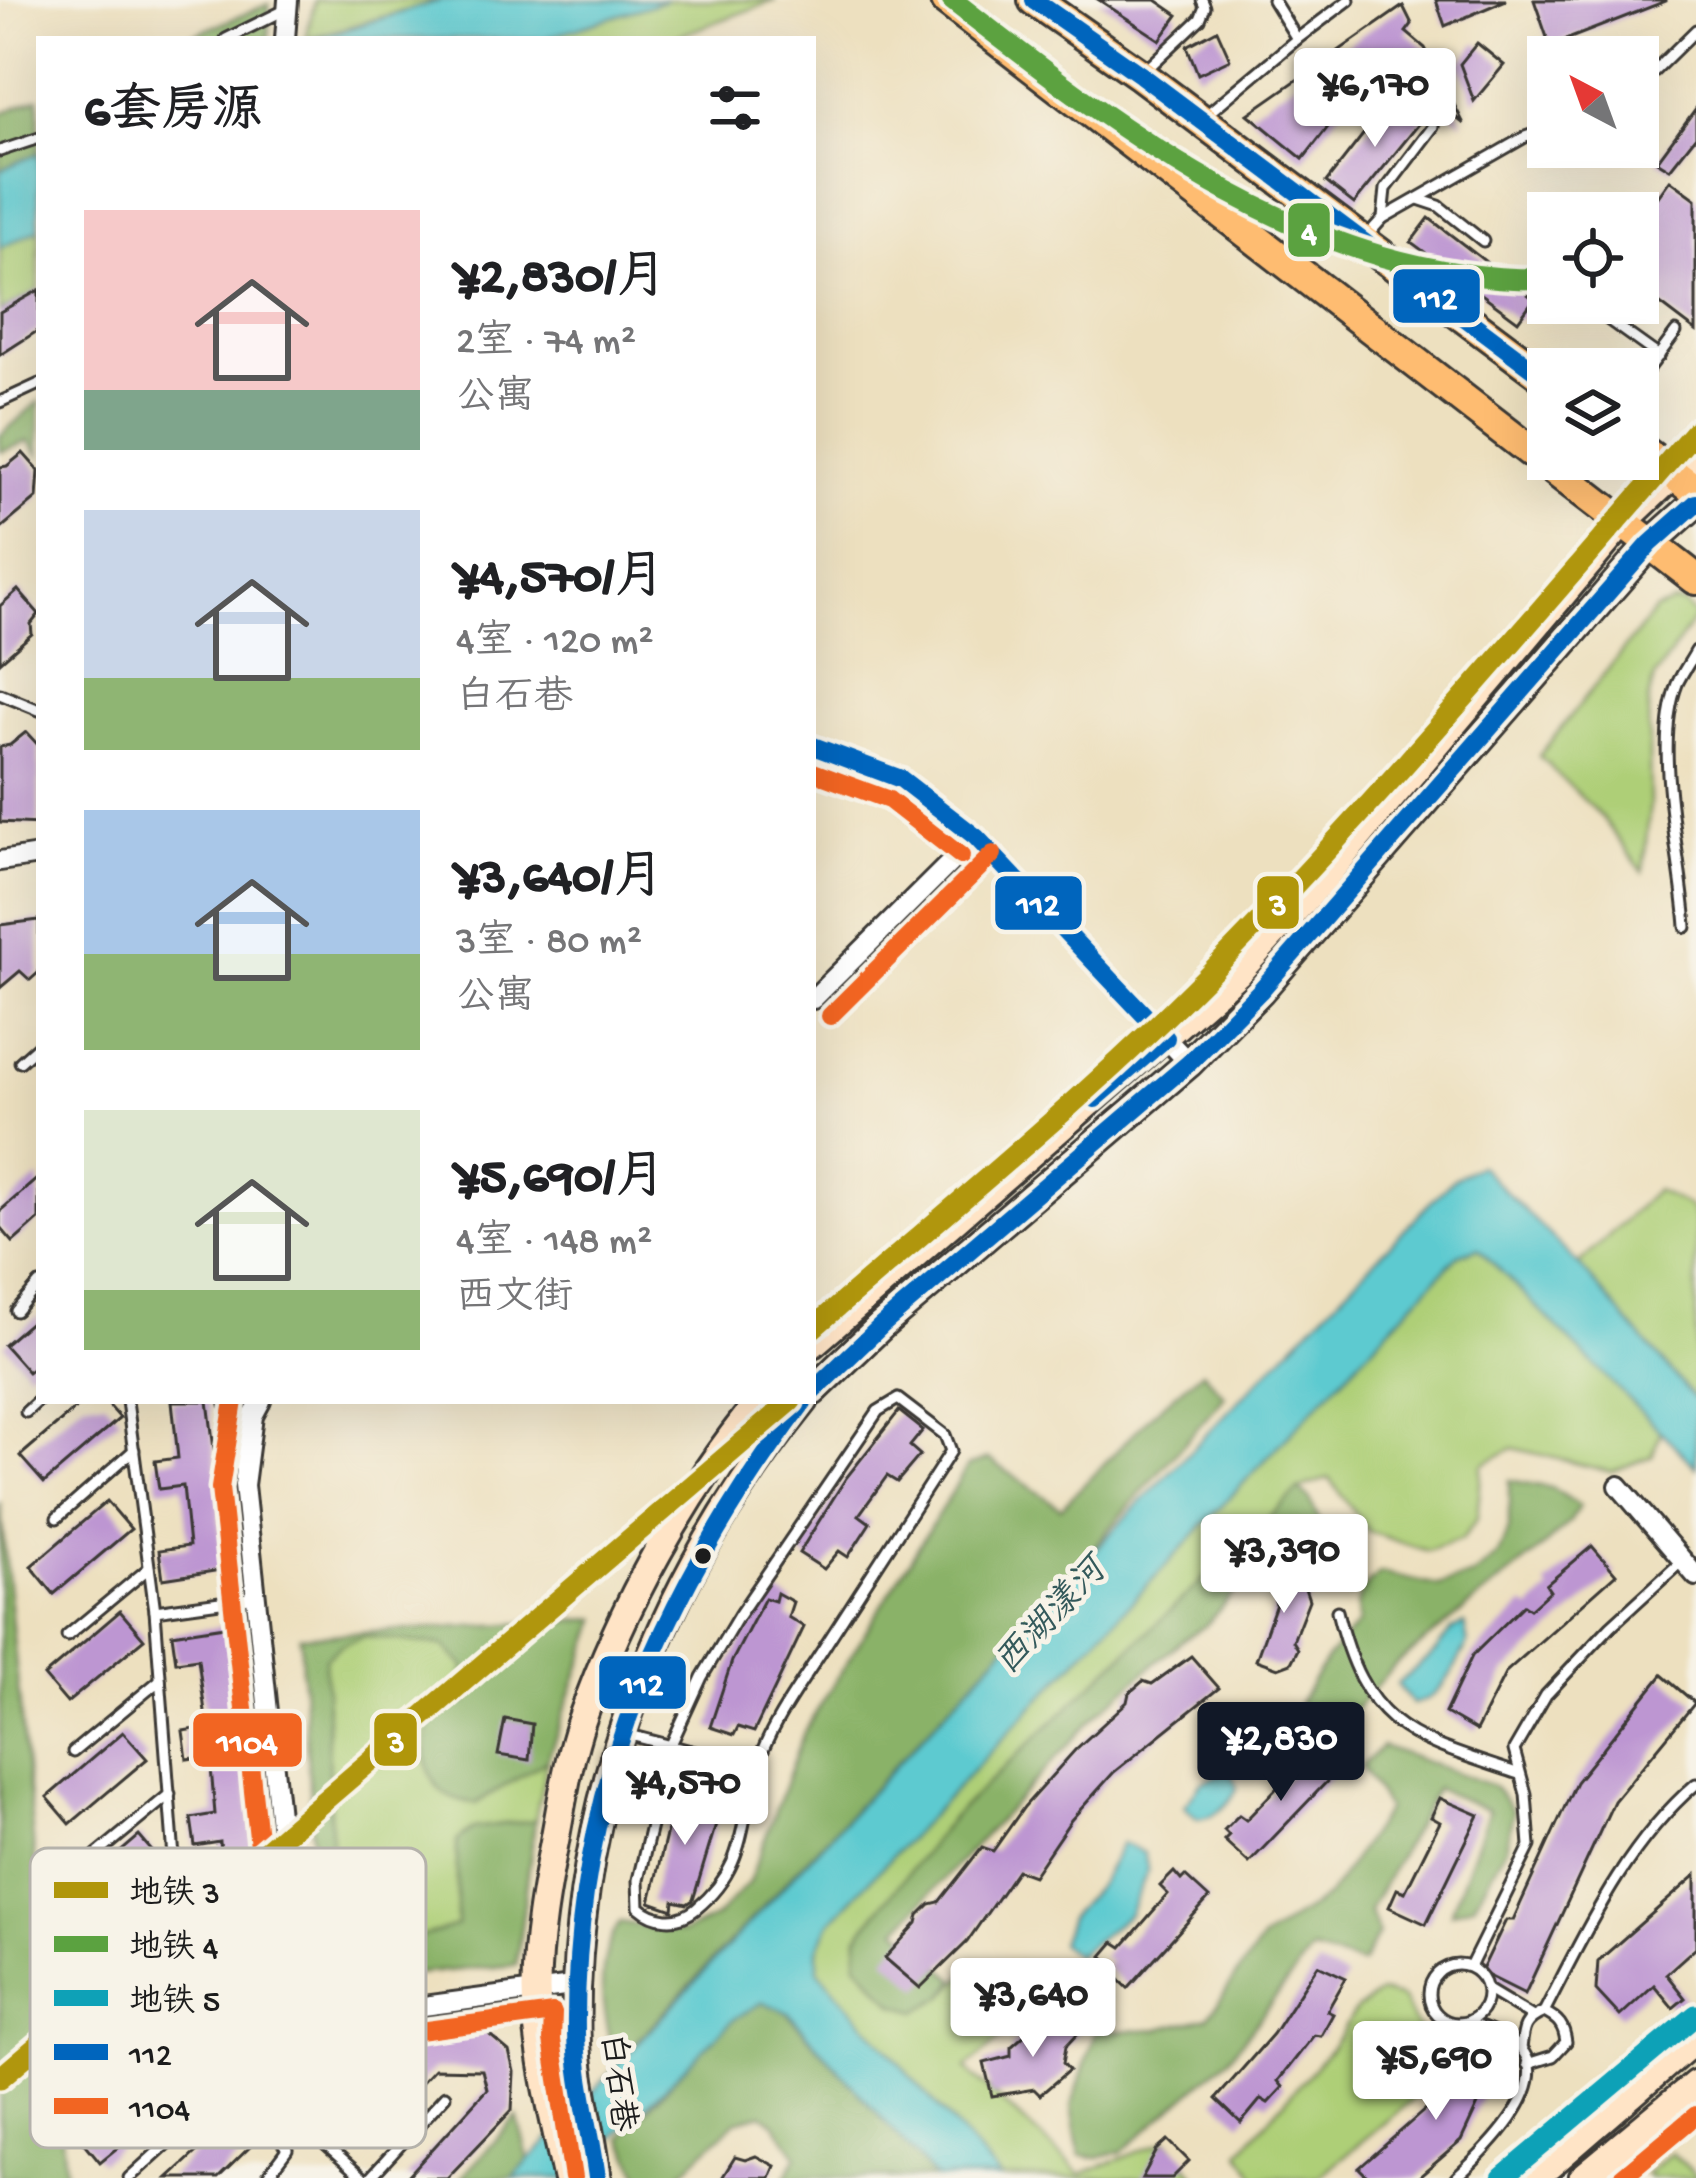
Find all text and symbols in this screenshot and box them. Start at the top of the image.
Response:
north arrow [1527,36,1659,168]
map controls [1527,36,1659,480]
pin: ¥6,170 [1277,48,1473,150]
text: ¥6,170 [1321,64,1429,110]
icon: filters [702,75,768,141]
text: 6套房源 [84,85,263,145]
button: locate [1527,192,1659,324]
line badge: 4 [1286,201,1332,259]
text: 4 [1300,217,1317,255]
text: ¥2,830/月 [456,251,667,311]
icon: home [180,258,324,402]
line badge: 112 [1391,267,1482,325]
text: 112 [1414,283,1457,321]
text: 2室 · 74 m² [456,321,636,367]
button: layers [1527,348,1659,480]
text: 公寓 [456,377,534,423]
text: ¥4,570/月 [456,551,665,611]
icon: home [180,558,324,702]
text: 4室 · 120 m² [456,621,654,667]
text: 白石巷 [456,677,573,723]
text: ¥3,640/月 [456,851,664,911]
icon: home [180,858,324,1002]
line badge: 112 [993,874,1084,932]
line badge: 3 [1255,874,1301,931]
text: 112 [1016,889,1059,927]
text: 3 [1268,889,1287,927]
text: 3室 · 80 m² [456,921,642,967]
text: 公寓 [456,977,534,1023]
text: ¥5,690/月 [456,1151,666,1211]
icon: home [180,1158,324,1302]
text: 4室 · 148 m² [456,1221,652,1267]
text: 西文街 [456,1277,573,1323]
pin: ¥3,390 [1186,1514,1382,1616]
text: ¥3,390 [1228,1530,1340,1576]
unlabelled marker [692,1545,714,1567]
water label: 西湖漾河 [986,1546,1121,1686]
line badge: 112 [597,1654,688,1711]
text: 112 [620,1669,663,1707]
pin: ¥2,830 [1183,1702,1379,1804]
line badge: 1104 [191,1711,304,1769]
line badge: 3 [372,1711,419,1768]
text: ¥2,830 [1224,1718,1338,1764]
text: 3 [386,1726,405,1764]
text: 1104 [215,1727,278,1765]
pin: ¥4,570 [587,1746,783,1848]
text: ¥4,570 [629,1762,741,1808]
legend [30,1848,426,2148]
text: 地铁 3 [129,1875,220,1915]
text: 地铁 4 [129,1929,219,1969]
pin: ¥3,640 [935,1958,1131,2060]
text: ¥3,640 [978,1974,1088,2020]
text: 地铁 5 [129,1983,220,2023]
pin: ¥5,690 [1338,2021,1534,2123]
street label: 白石巷 [590,2031,642,2134]
text: ¥5,690 [1380,2037,1492,2083]
text: 112 [128,2039,172,2077]
text: 1104 [128,2093,190,2131]

